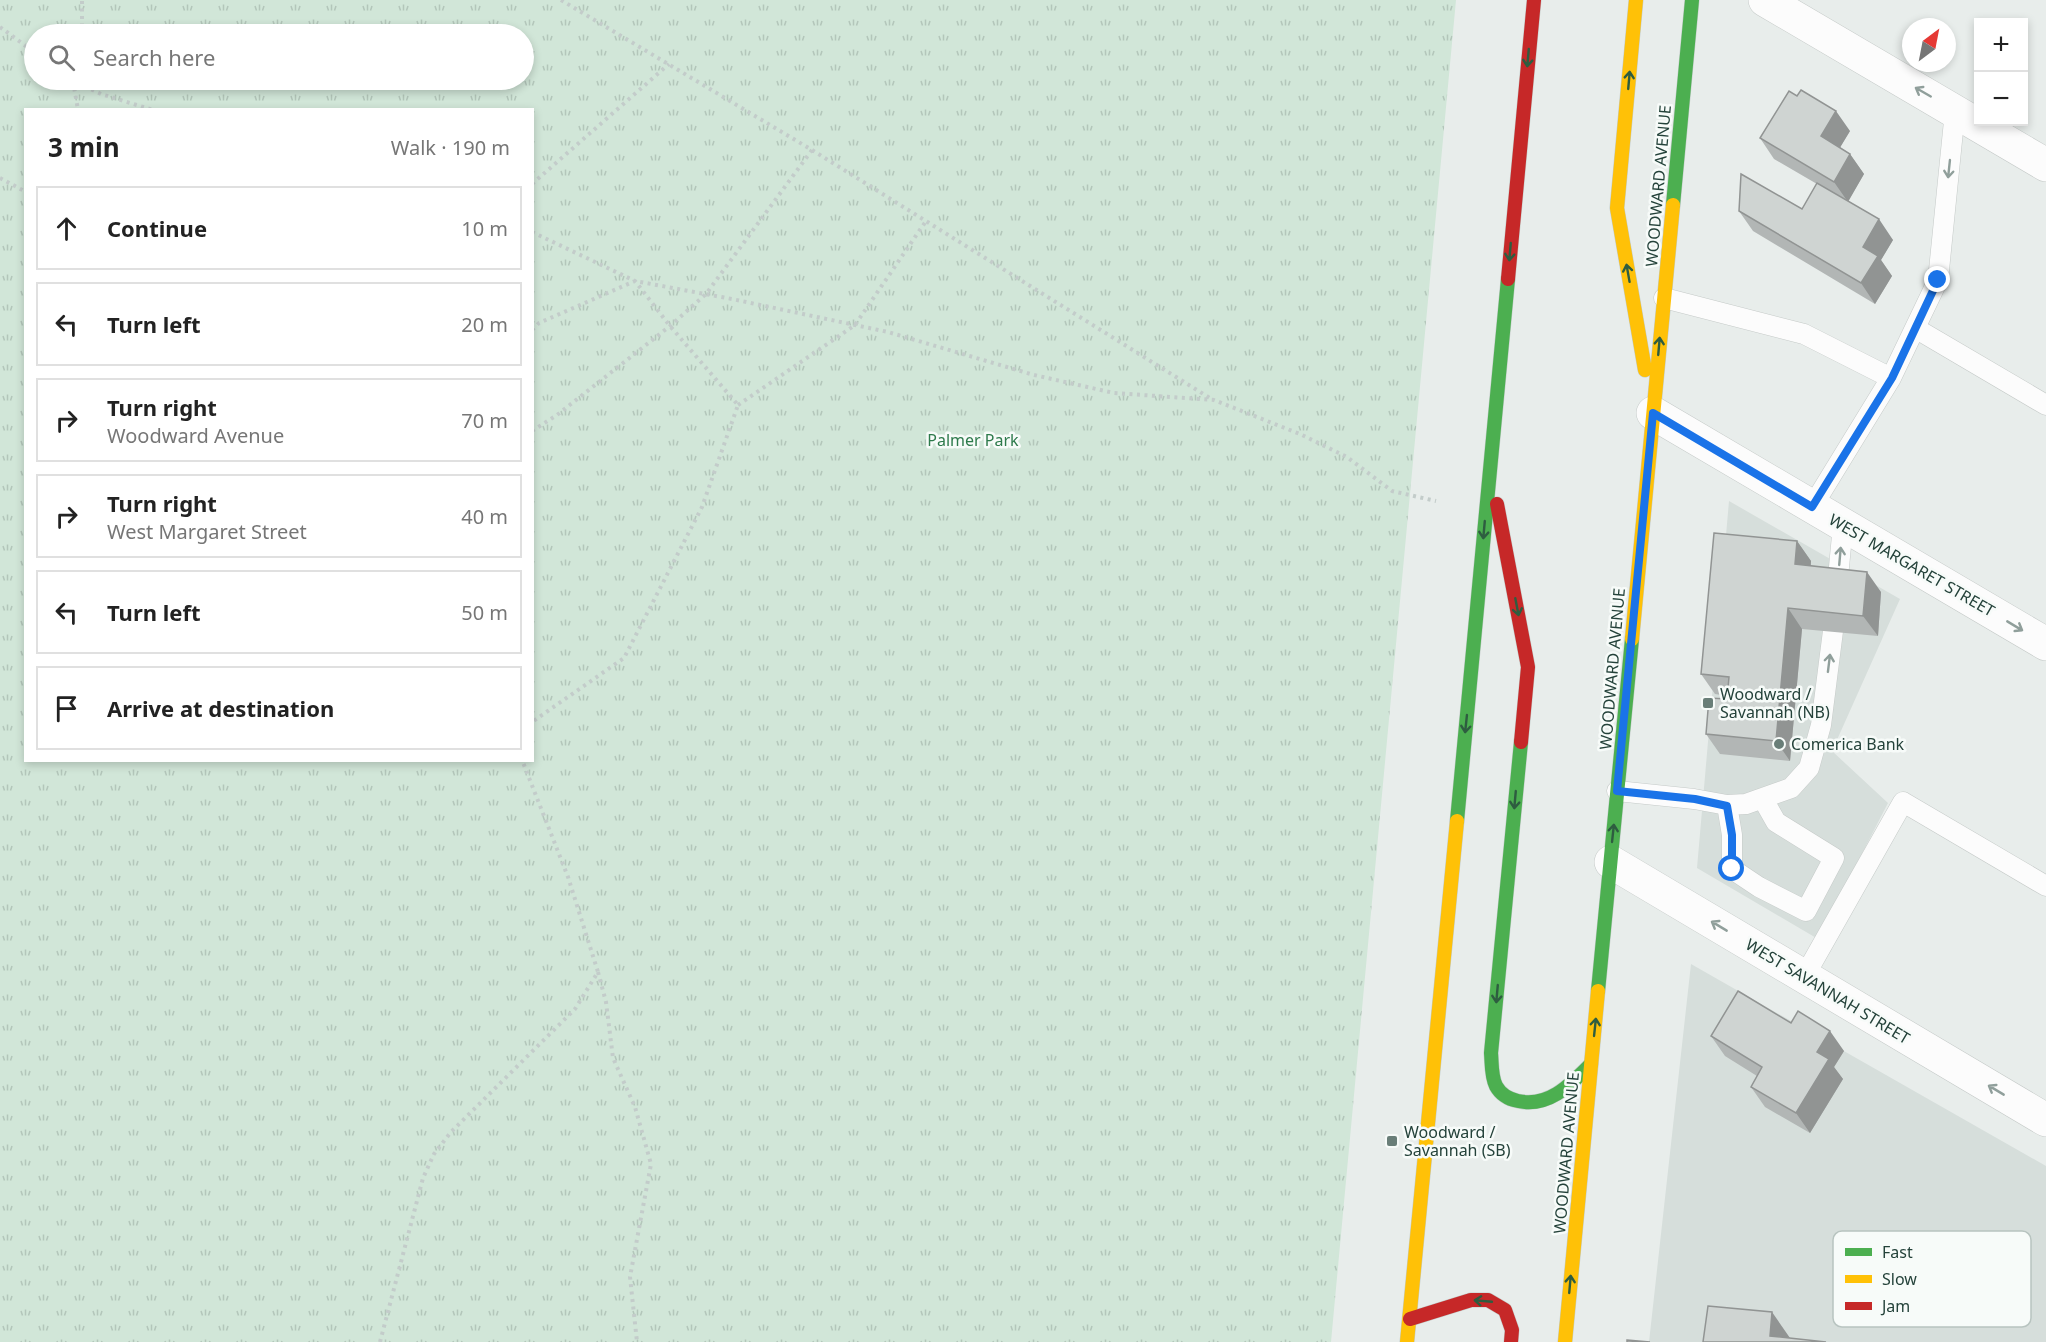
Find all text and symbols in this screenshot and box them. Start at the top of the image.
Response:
north arrow [1902,18,1956,72]
map controls [1974,18,2028,126]
button: + [1974,18,2028,72]
search box [24,24,534,90]
icon: search [45,41,78,74]
text: Search here [93,42,215,72]
one-way arrow [1522,48,1533,68]
one-way arrow [1624,70,1635,90]
button: − [1974,72,2028,126]
one-way arrow [1915,86,1932,98]
street label: WOODWARD AVENUE [1640,104,1676,268]
text: 3 min [48,129,120,165]
text: Walk · 190 m [391,134,510,161]
one-way arrow [1943,159,1954,179]
icon: ahead [50,212,83,245]
text: Continue [107,213,207,243]
text: 10 m [461,215,508,242]
one-way arrow [1504,242,1515,262]
one-way arrow [1622,264,1633,283]
route end [1924,266,1950,292]
icon: left [50,308,83,341]
text: Turn left [107,309,201,339]
text: 20 m [461,311,508,338]
one-way arrow [1654,337,1665,356]
text: Turn right [107,392,217,422]
icon: right [50,404,83,437]
text: 70 m [461,407,508,434]
text: Woodward Avenue [107,422,284,449]
park label: Palmer Park [927,429,1019,451]
text: Turn right [107,488,217,518]
icon: right [50,500,83,533]
text: 40 m [461,503,508,530]
street label: WEST MARGARET STREET [1825,508,1999,622]
text: West Margaret Street [107,518,307,545]
one-way arrow [1478,520,1489,540]
one-way arrow [1835,547,1846,567]
street label: WOODWARD AVENUE [1594,587,1630,751]
icon: left [50,596,83,629]
text: Turn left [107,597,201,627]
one-way arrow [1512,597,1523,616]
text: 50 m [461,599,508,626]
one-way arrow [2006,620,2023,632]
one-way arrow [1824,654,1835,674]
place label: Woodward / Savannah (NB) [1720,683,1830,723]
icon: arrive [50,692,83,725]
text: Arrive at destination [107,693,334,723]
marker: Woodward / Savannah (NB) [1701,696,1715,710]
one-way arrow [1460,714,1471,734]
place label: Comerica Bank [1791,733,1905,755]
marker: Comerica Bank [1772,737,1786,751]
one-way arrow [1509,790,1520,810]
one-way arrow [1608,823,1619,843]
route start [1718,855,1744,881]
one-way arrow [1711,920,1728,932]
street label: WEST SAVANNAH STREET [1742,933,1914,1049]
one-way arrow [1491,984,1502,1004]
one-way arrow [1590,1017,1601,1037]
street label: WOODWARD AVENUE [1548,1071,1584,1235]
one-way arrow [1988,1083,2005,1095]
place label: Woodward / Savannah (SB) [1404,1121,1511,1161]
marker: Woodward / Savannah (SB) [1385,1134,1399,1148]
legend [1833,1231,2031,1327]
text: Fast [1882,1241,1913,1263]
text: Slow [1882,1268,1917,1290]
one-way arrow [1565,1274,1576,1294]
one-way arrow [1473,1295,1493,1306]
text: Jam [1880,1295,1910,1317]

